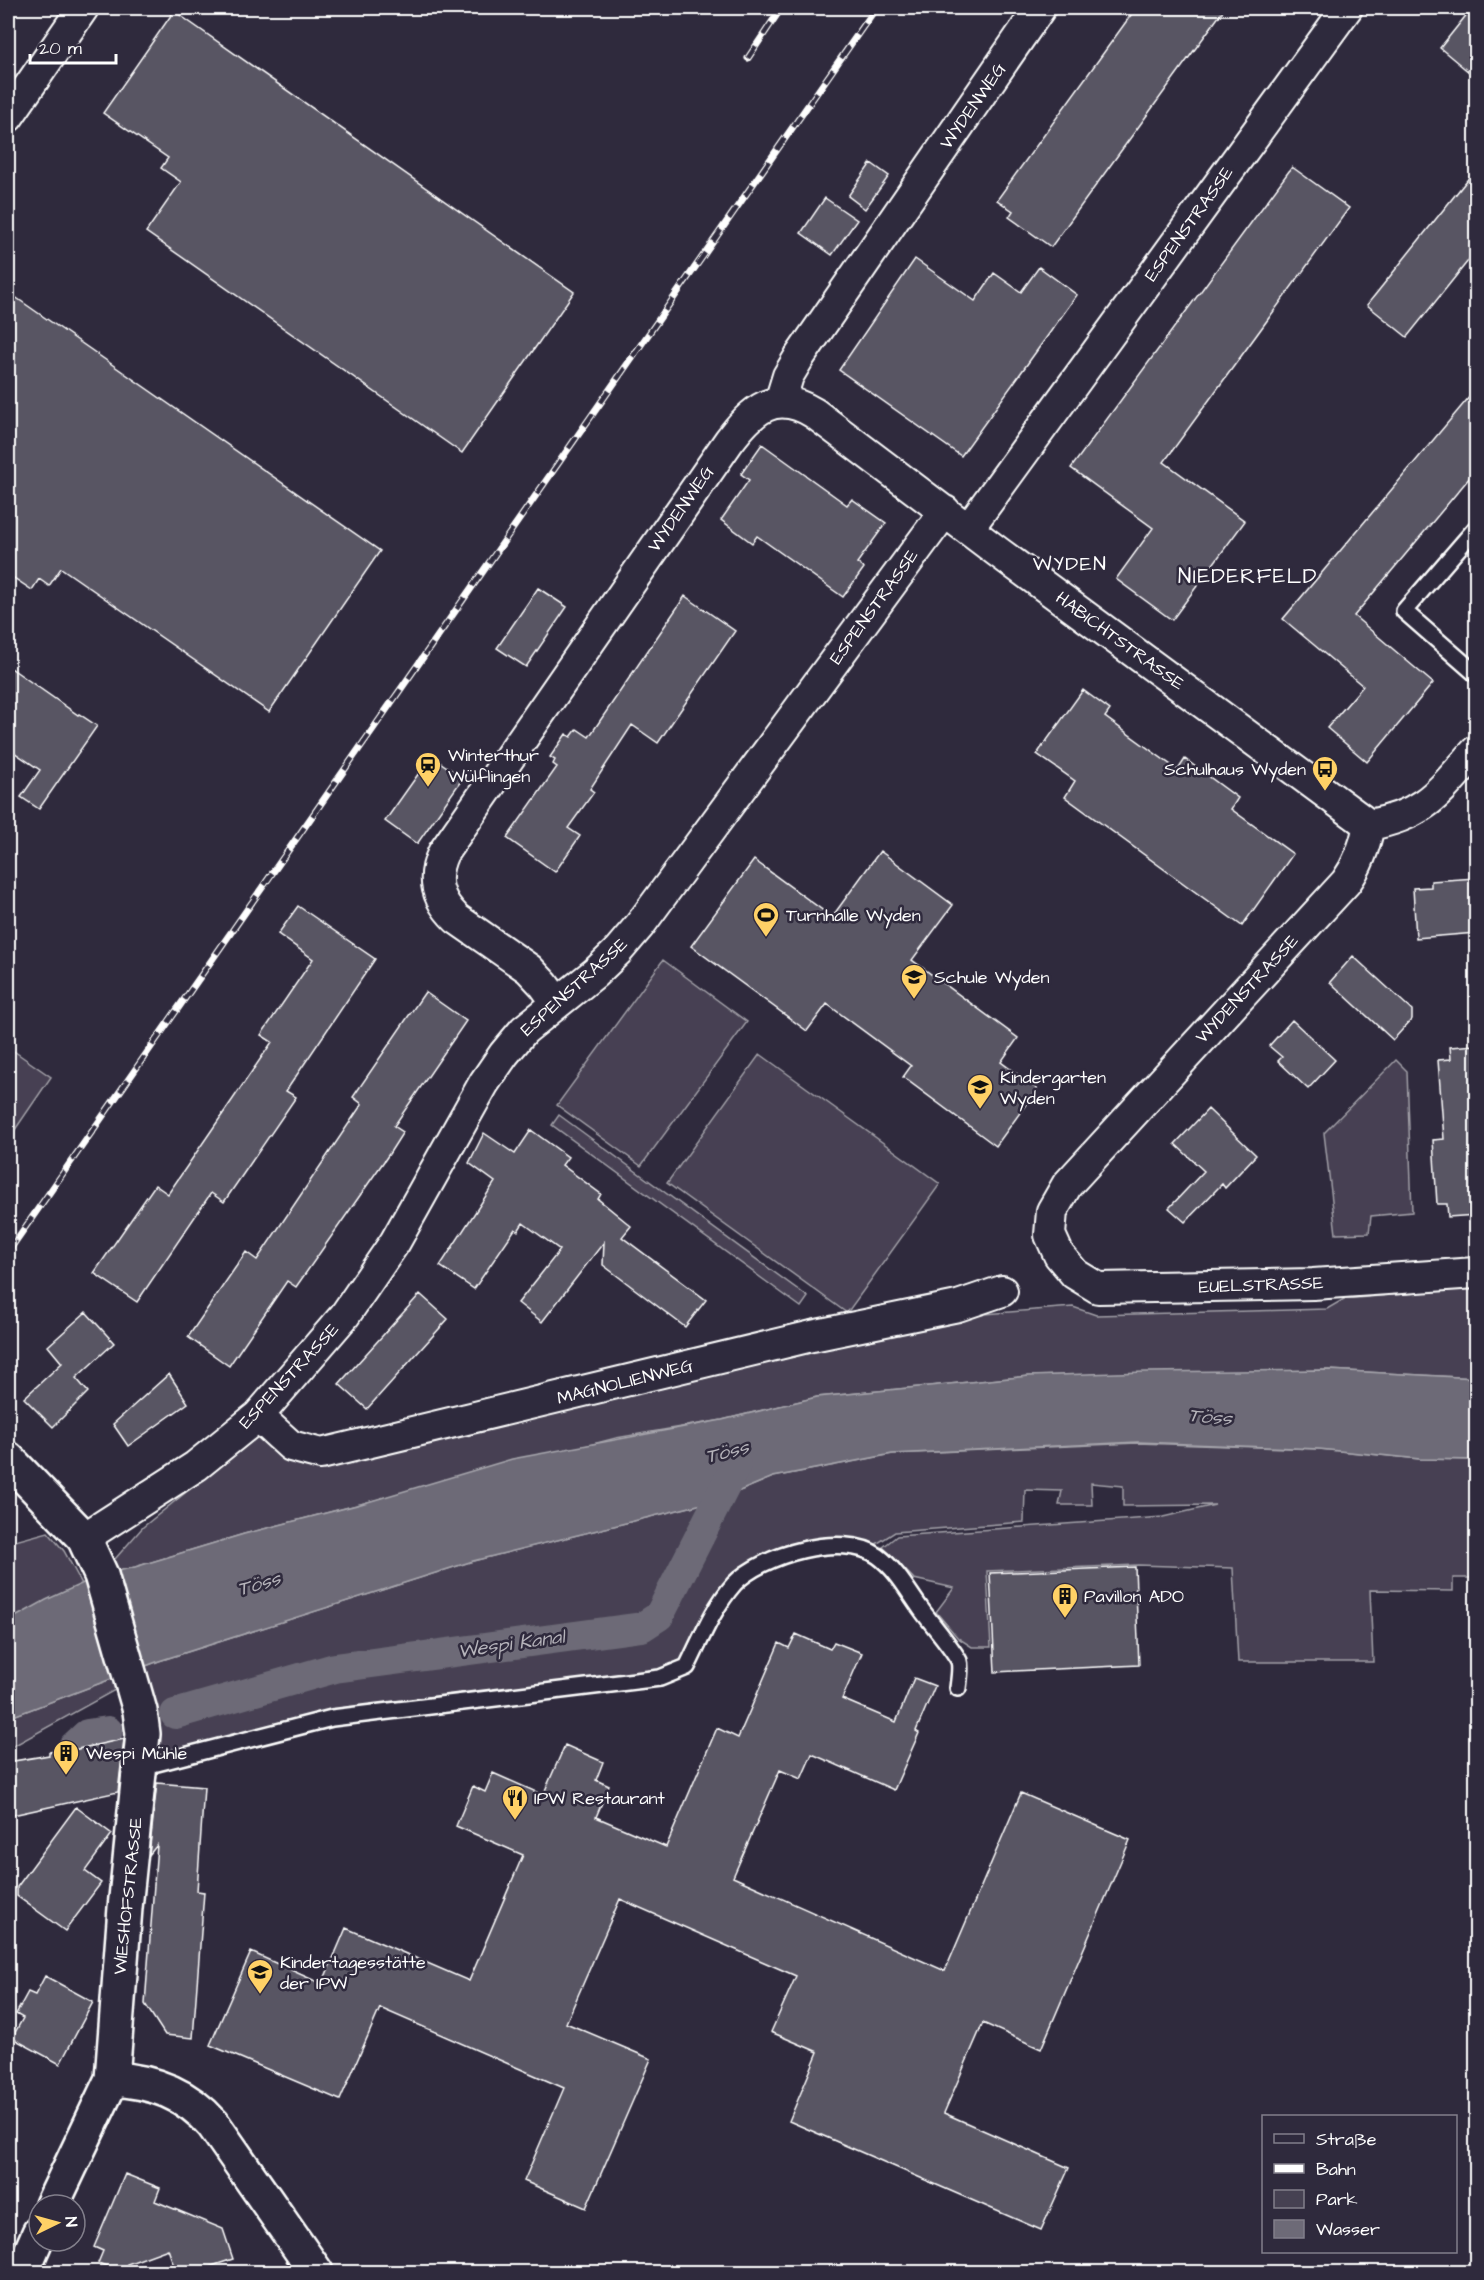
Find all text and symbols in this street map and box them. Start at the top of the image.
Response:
scale bar [30,27,116,65]
text: 20 m [39,36,82,61]
street label: WYDENWEG [934,57,1012,154]
street label: ESPENSTRASSE [1139,161,1239,287]
street label: WYDENWEG [642,460,720,557]
street label: ESPENSTRASSE [824,544,924,670]
district label: WYDEN [1033,550,1107,578]
district label: NIEDERFELD [1178,562,1318,591]
street label: HABICHTSTRASSE [1050,586,1190,696]
place label: Winterthur Wülflingen [448,743,539,790]
station icon: Winterthur Wülflingen [413,750,443,788]
bus stop icon: Schulhaus Wyden [1310,754,1340,792]
place label: Schulhaus Wyden [1164,757,1306,783]
sports icon: Turnhalle Wyden [751,900,781,938]
place label: Turnhalle Wyden [786,903,921,929]
street label: WYDENSTRASSE [1190,929,1304,1049]
street label: ESPENSTRASSE [515,932,633,1042]
school or university icon: Schule Wyden [899,962,929,1000]
place label: Schule Wyden [934,965,1050,991]
place label: Kindergarten Wyden [1000,1065,1106,1112]
school or university icon: Kindergarten Wyden [965,1072,995,1110]
street label: EUELSTRASSE [1198,1270,1324,1300]
street label: ESPENSTRASSE [233,1317,345,1434]
street label: MAGNOLIENWEG [554,1353,696,1411]
water label: Töss [1187,1401,1234,1433]
water label: Töss [702,1433,753,1471]
water label: Töss [234,1564,285,1603]
building icon: Pavillon ADO [1050,1581,1080,1619]
place label: Pavillon ADO [1084,1584,1184,1609]
water label: Wespi Kanal [456,1622,569,1665]
building icon: Wespi Mühle [51,1738,81,1776]
place label: Wespi Mühle [86,1741,187,1766]
restaurant icon: IPW Restaurant [500,1783,530,1821]
place label: IPW Restaurant [534,1786,666,1811]
street label: WIESHOFSTRASSE [107,1816,149,1976]
place label: Kindertagesstätte der IPW [280,1950,426,1996]
school or university icon: Kindertagesstätte der IPW [245,1957,275,1995]
legend [1262,2115,1457,2253]
text: Straße [1316,2127,1377,2152]
text: Bahn [1316,2157,1356,2182]
text: Park [1316,2187,1358,2212]
north arrow [27,2193,87,2253]
text: N [60,2216,82,2228]
text: Wasser [1316,2217,1380,2242]

